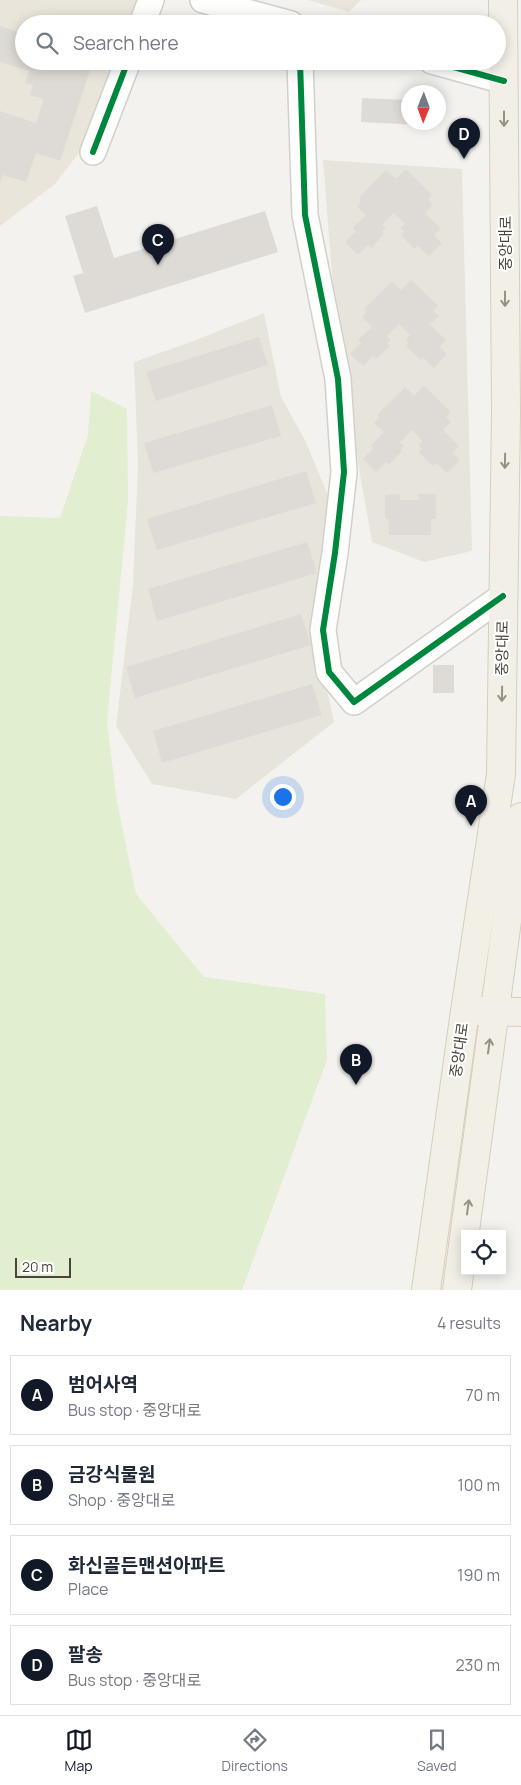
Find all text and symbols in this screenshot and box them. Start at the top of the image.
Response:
search box [15,15,506,70]
icon: search [33,29,61,57]
text: Search here [73,30,179,56]
north arrow [401,85,446,130]
one-way arrow [499,110,509,126]
pin: D [448,118,480,159]
street label: 중앙대로 [495,215,516,271]
pin: C [142,224,174,265]
one-way arrow [500,290,510,306]
one-way arrow [500,452,510,469]
street label: 중앙대로 [491,620,513,676]
one-way arrow [497,685,507,701]
your location [270,784,296,810]
pin: A [455,785,487,826]
street label: 중앙대로 [445,1021,473,1079]
one-way arrow [484,1038,494,1054]
pin: B [340,1044,372,1085]
one-way arrow [463,1199,473,1215]
map controls [461,1230,506,1275]
button: locate [461,1230,506,1275]
scale bar [15,1255,71,1278]
text: 20 m [22,1257,53,1276]
text: Nearby [20,1309,92,1337]
text: 4 results [437,1312,501,1334]
text: 범어사역 [68,1371,138,1397]
text: A [32,1384,42,1406]
text: 70 m [465,1384,500,1406]
text: Bus stop · 중앙대로 [68,1399,201,1421]
text: 금강식물원 [68,1461,155,1487]
text: B [32,1474,42,1496]
text: 100 m [457,1474,500,1496]
text: Shop · 중앙대로 [68,1489,175,1511]
text: 화신골든맨션아파트 [68,1552,225,1578]
text: C [31,1564,43,1586]
text: 190 m [457,1564,500,1586]
text: Place [68,1578,108,1600]
text: 팔송 [68,1641,103,1667]
text: D [31,1654,43,1676]
text: 230 m [456,1654,500,1676]
text: Bus stop · 중앙대로 [68,1669,201,1691]
tab: Map [65,1726,93,1775]
tab: Directions [222,1726,288,1775]
tab: Saved [417,1726,456,1775]

